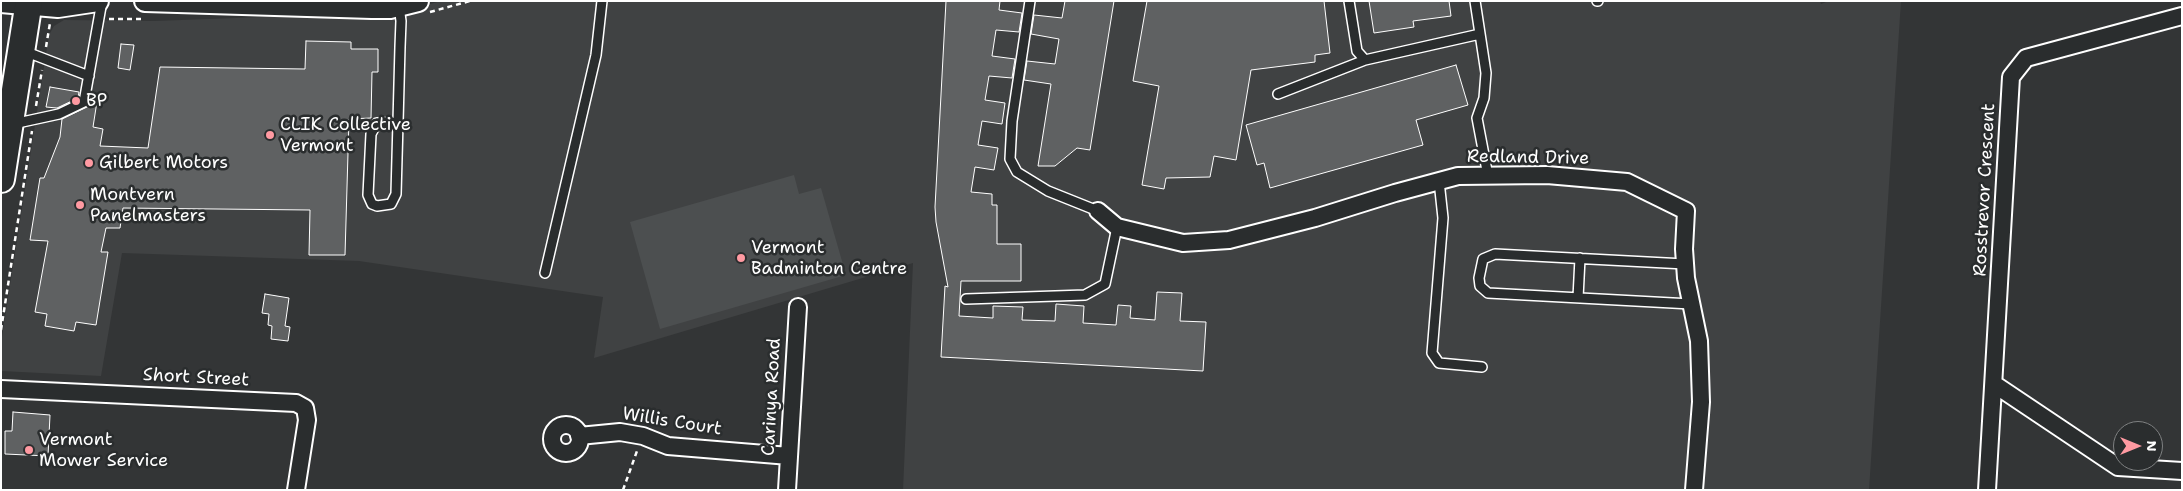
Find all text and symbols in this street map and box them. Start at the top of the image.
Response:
place label: BP [86,90,107,112]
marker: BP [70,95,82,107]
street label: Rosstrevor Crescent [1970,103,2000,277]
place label: CLIK Collective Vermont [280,114,411,156]
marker: CLIK Collective Vermont [264,129,276,141]
street label: Redland Drive [1467,146,1589,170]
place label: Gilbert Motors [99,152,228,174]
marker: Gilbert Motors [83,157,95,169]
place label: Montvern Panelmasters [90,184,206,226]
marker: Montvern Panelmasters [74,199,86,211]
place label: Vermont Badminton Centre [751,237,907,280]
marker: Vermont Badminton Centre [735,252,747,264]
street label: Carinya Road [758,337,786,457]
street label: Short Street [142,364,250,392]
street label: Willis Court [621,403,723,441]
north arrow [2113,421,2163,471]
place label: Vermont Mower Service [39,429,168,472]
text: N [2143,440,2161,452]
marker: Vermont Mower Service [23,444,35,456]

